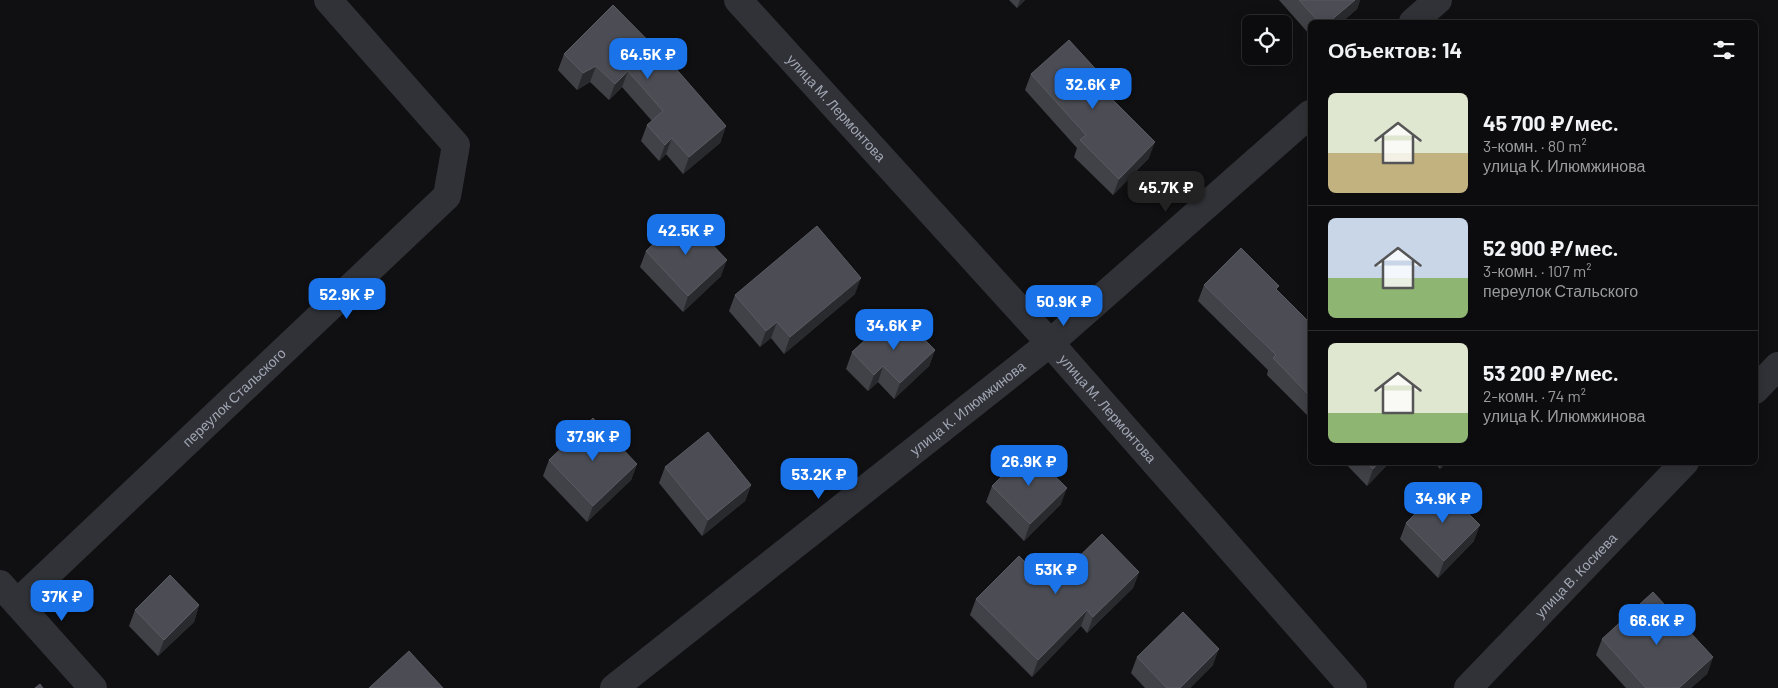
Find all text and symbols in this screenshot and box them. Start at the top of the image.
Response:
map controls [1242,15,1292,65]
button: locate [1242,15,1292,65]
icon: filters [1710,36,1738,64]
text: Объектов: 14 [1328,37,1462,62]
pin: 64.5K ₽ [602,38,694,80]
text: 64.5K ₽ [620,44,676,63]
street label: улица М. Лермонтова [784,51,890,165]
pin: 32.6K ₽ [1047,68,1139,110]
text: 32.6K ₽ [1066,74,1120,93]
text: 45 700 ₽/мес. [1483,110,1619,135]
icon: home [1368,113,1428,173]
text: 3-комн. · 80 m² [1483,136,1587,155]
text: улица К. Илюмжинова [1483,156,1645,175]
pin: 45.7K ₽ [1120,170,1212,213]
text: 45.7K ₽ [1139,177,1194,196]
pin: 42.5K ₽ [640,214,732,256]
text: 42.5K ₽ [658,220,714,239]
text: 52 900 ₽/мес. [1483,235,1619,260]
icon: home [1368,238,1428,298]
text: 3-комн. · 107 m² [1483,261,1592,280]
pin: 52.9K ₽ [301,278,393,320]
text: переулок Стальского [1483,281,1638,300]
text: 52.9K ₽ [320,284,374,303]
pin: 50.9K ₽ [1018,284,1110,327]
text: 50.9K ₽ [1037,291,1092,310]
pin: 34.6K ₽ [848,308,940,351]
text: 34.6K ₽ [866,315,922,334]
street label: переулок Стальского [179,344,289,450]
street label: улица М. Лермонтова [1056,351,1160,466]
street label: улица К. Илюмжинова [906,357,1029,459]
text: 53 200 ₽/мес. [1483,360,1619,385]
icon: home [1368,363,1428,423]
text: 2-комн. · 74 m² [1483,386,1586,405]
text: улица К. Илюмжинова [1483,406,1645,425]
pin: 37.9K ₽ [547,420,639,462]
text: 37.9K ₽ [567,426,619,445]
pin: 26.9K ₽ [983,444,1075,487]
text: 26.9K ₽ [1002,451,1056,470]
pin: 53.2K ₽ [773,458,865,500]
text: 53.2K ₽ [792,464,846,483]
pin: 34.9K ₽ [1397,482,1489,524]
text: 34.9K ₽ [1415,488,1471,507]
street label: улица В. Косиева [1531,529,1620,621]
pin: 53K ₽ [1021,552,1091,595]
text: 53K ₽ [1035,559,1077,578]
pin: 37K ₽ [27,580,97,622]
text: 37K ₽ [41,586,83,605]
pin: 66.6K ₽ [1611,604,1703,646]
text: 66.6K ₽ [1630,610,1684,629]

